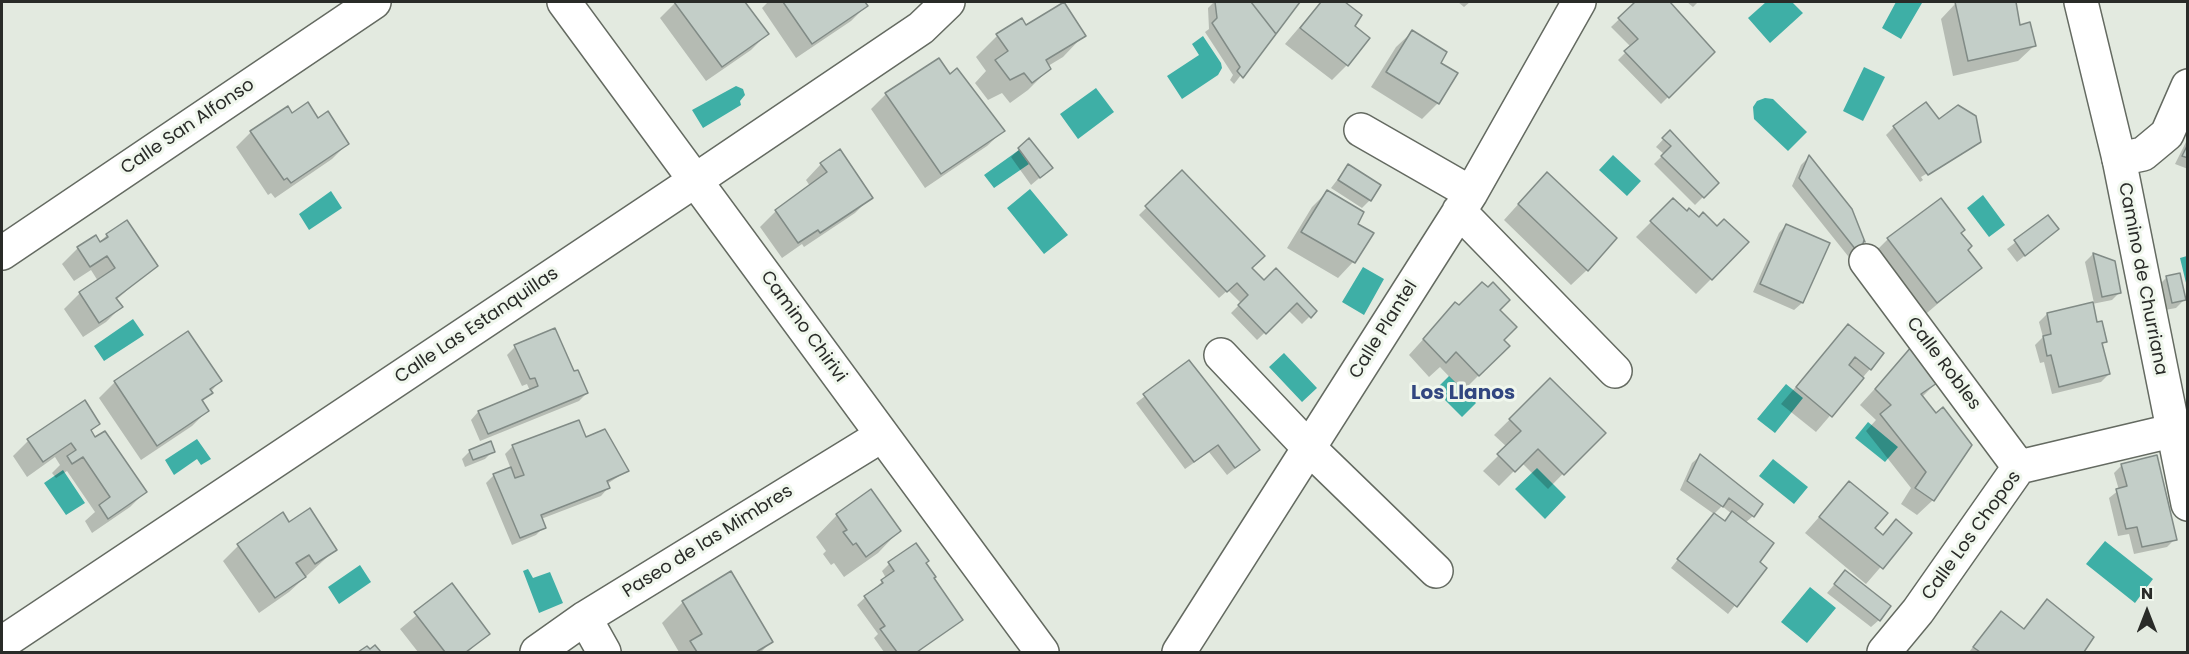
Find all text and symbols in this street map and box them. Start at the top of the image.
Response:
street label: Calle San Alfonso [117,74,259,180]
street label: Camino de Churriana [2113,181,2171,377]
street label: Calle Las Estanquillas [391,263,563,389]
street label: Camino Chirivi [755,267,851,387]
street label: Calle Plantel [1345,277,1423,383]
street label: Calle Robles [1901,313,1985,415]
district label: Los Llanos [1411,382,1515,406]
street label: Calle Los Chopos [1918,467,2026,605]
street label: Paseo de las Mimbres [619,481,797,603]
north arrow [2117,582,2177,642]
text: N [2141,582,2153,605]

